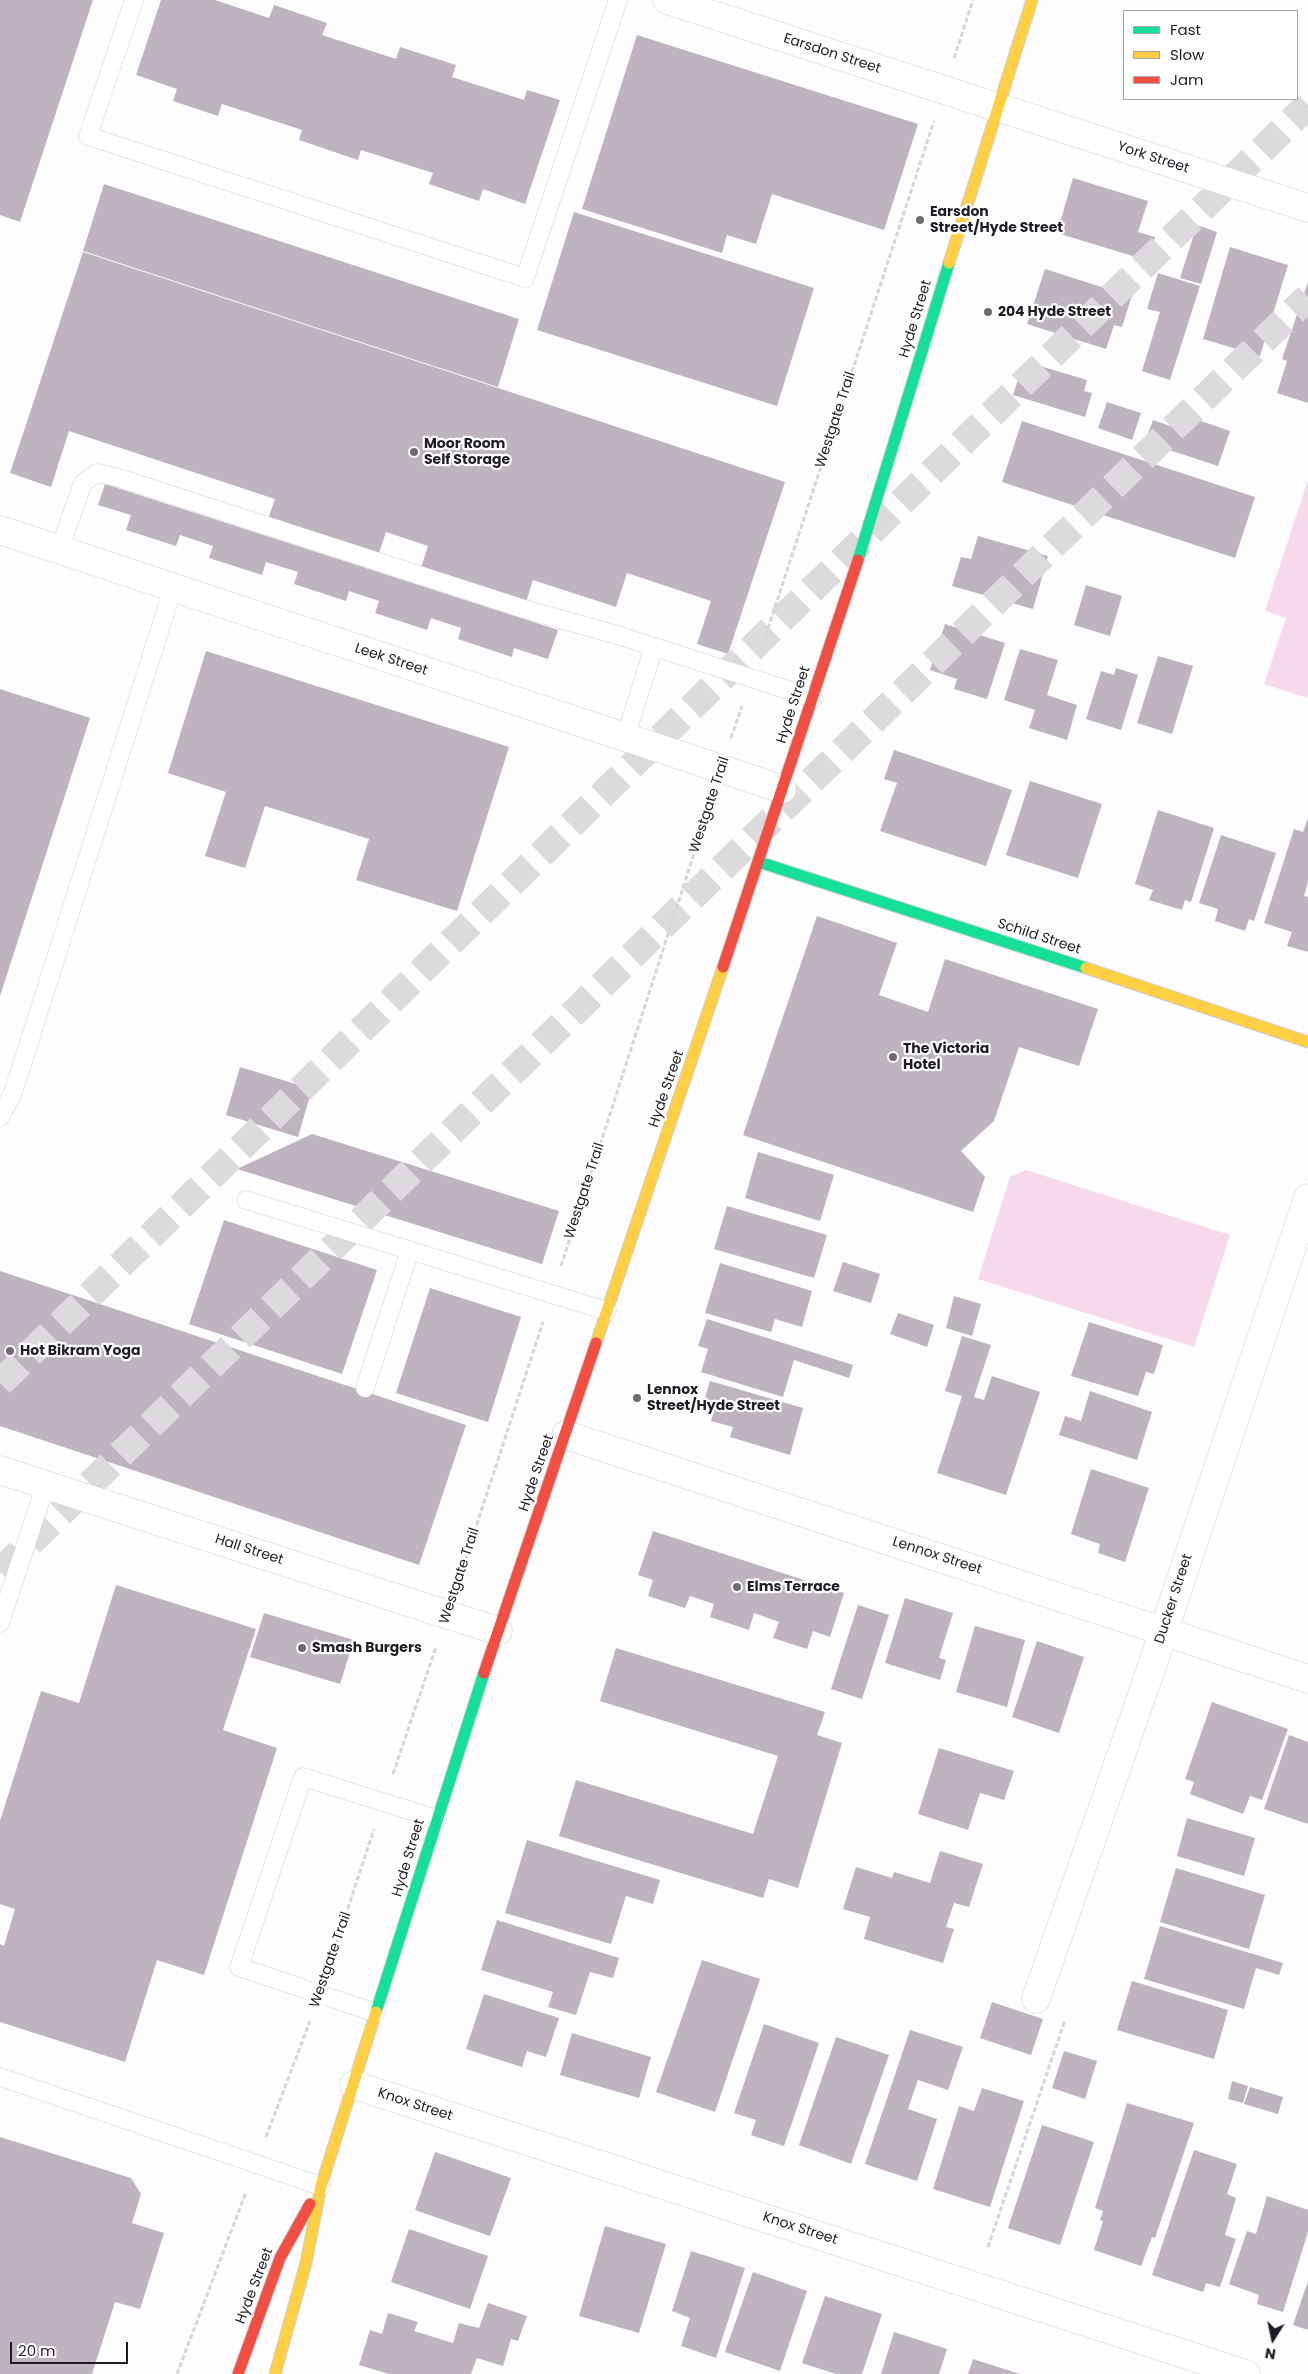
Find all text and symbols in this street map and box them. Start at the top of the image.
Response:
legend [1123,10,1298,100]
text: Fast [1170,19,1201,40]
street label: Earsdon Street [781,30,883,78]
text: Slow [1170,44,1204,65]
text: Jam [1170,69,1204,90]
street label: York Street [1115,139,1191,177]
place label: Earsdon Street/Hyde Street [930,204,1063,236]
marker: Earsdon Street/Hyde Street [914,214,926,226]
street label: Hyde Street [896,278,936,360]
place label: 204 Hyde Street [998,304,1111,320]
marker: 204 Hyde Street [982,306,994,318]
street label: Westgate Trail [813,370,859,470]
place label: Moor Room Self Storage [424,436,510,468]
marker: Moor Room Self Storage [408,446,420,458]
street label: Leek Street [353,640,429,680]
street label: Hyde Street [774,664,814,746]
street label: Westgate Trail [687,755,733,855]
street label: Schild Street [995,916,1083,958]
place label: The Victoria Hotel [903,1041,989,1074]
street label: Hyde Street [646,1048,688,1130]
marker: The Victoria Hotel [887,1051,899,1063]
street label: Westgate Trail [562,1141,608,1241]
place label: Hot Bikram Yoga [20,1343,140,1359]
marker: Hot Bikram Yoga [4,1345,16,1357]
place label: Lennox Street/Hyde Street [647,1382,780,1414]
marker: Lennox Street/Hyde Street [631,1392,643,1404]
street label: Hyde Street [516,1432,558,1514]
street label: Westgate Trail [437,1526,483,1626]
street label: Hall Street [213,1531,285,1569]
street label: Lennox Street [890,1534,984,1578]
street label: Ducker Street [1152,1552,1196,1646]
place label: Elms Terrace [747,1579,840,1595]
marker: Elms Terrace [731,1581,743,1593]
place label: Smash Burgers [312,1640,422,1656]
marker: Smash Burgers [296,1642,308,1654]
street label: Hyde Street [389,1817,429,1899]
street label: Westgate Trail [307,1910,355,2010]
street label: Knox Street [375,2085,455,2125]
street label: Knox Street [760,2209,840,2249]
street label: Hyde Street [233,2245,277,2327]
north arrow [1248,2314,1298,2364]
scale bar [12,2332,130,2364]
text: 20 m [18,2340,56,2361]
text: N [1263,2343,1277,2365]

